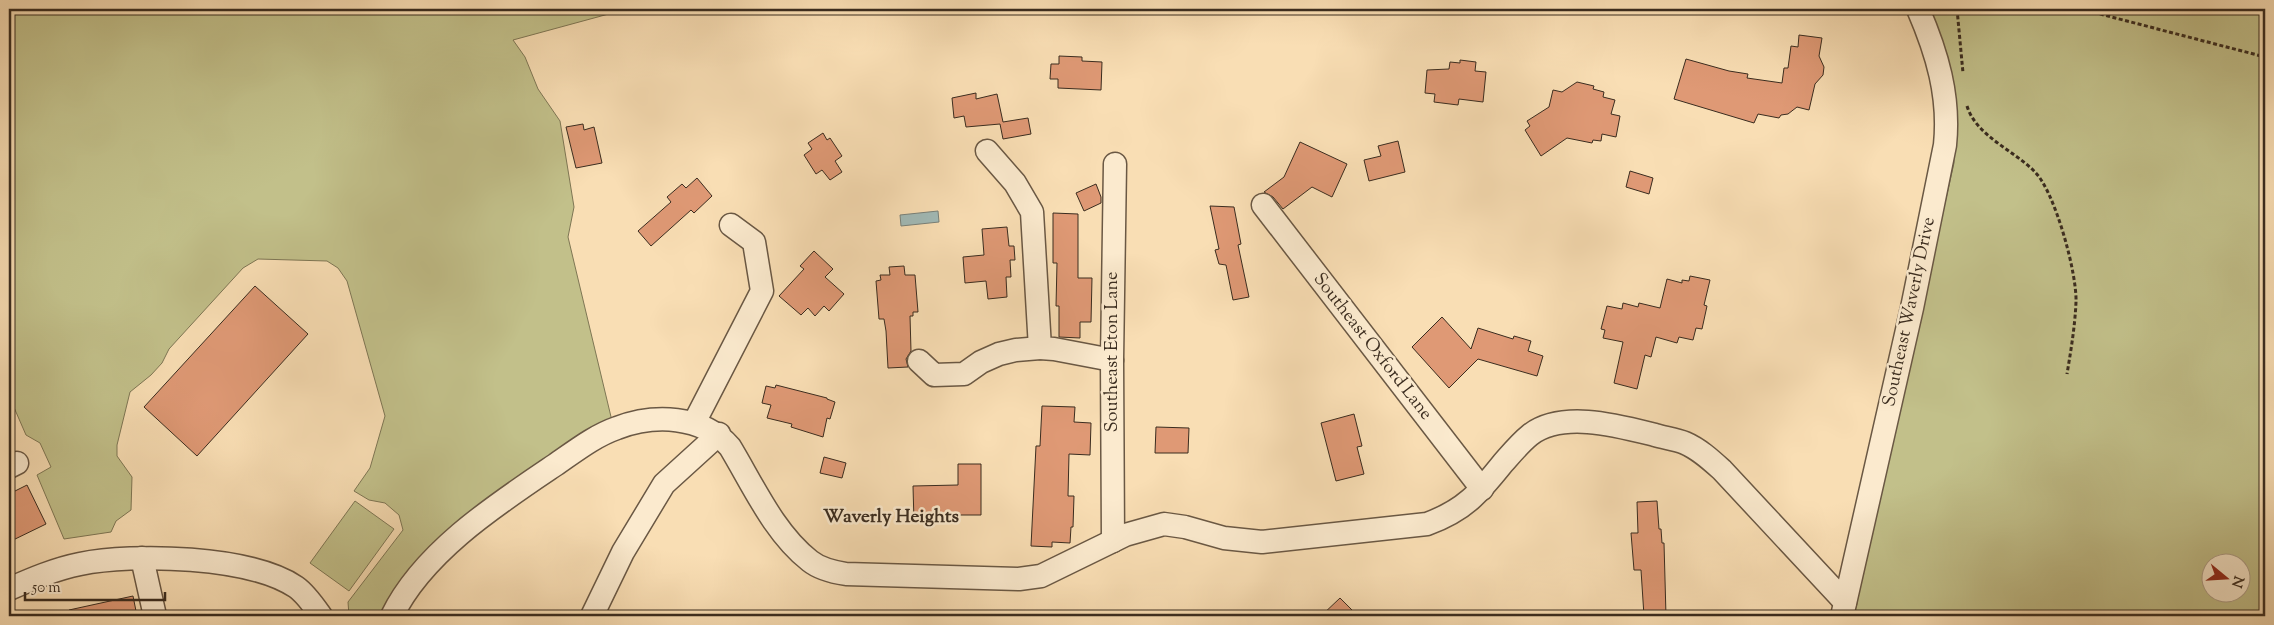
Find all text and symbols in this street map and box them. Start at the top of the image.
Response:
street label: Southeast Waverly Drive [1877,215,1943,409]
street label: Southeast Oxford Lane [1306,268,1438,426]
street label: Southeast Eton Lane [1100,272,1126,432]
district label: Waverly Heights [823,504,959,531]
north arrow [2202,552,2252,602]
scale bar [25,570,165,602]
text: N [2225,573,2248,590]
text: 50 m [31,578,61,599]

